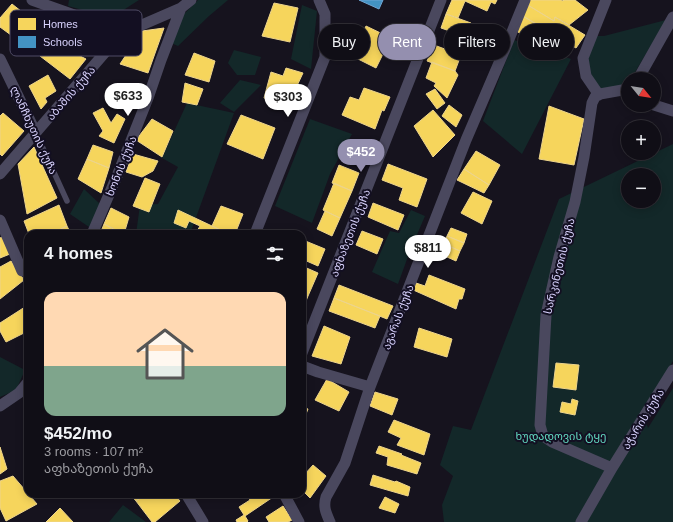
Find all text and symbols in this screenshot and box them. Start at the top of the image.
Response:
legend [10,10,142,56]
text: Homes [43,18,78,30]
chip: Buy [318,24,370,60]
chip: Rent [378,24,436,60]
chip: Filters [444,24,510,60]
chip: New [518,24,574,60]
text: Schools [43,36,83,48]
street label: აბაშის ქუჩა [44,64,98,123]
north arrow [621,72,661,112]
map controls [621,72,661,208]
pin: $633 [104,83,152,117]
street label: ლანჩხუთის ქუჩა [7,84,60,176]
pin: $303 [264,84,312,118]
text: $633 [114,88,142,103]
text: $303 [274,89,302,104]
button: + [621,120,661,160]
street label: ხონის ქუჩა [103,134,139,198]
pin: $452 [337,139,385,173]
text: $452 [347,144,375,159]
button: − [621,168,661,208]
street label: აფხაზეთის ქუჩა [328,188,373,279]
street label: სარკინეთის ქუჩა [541,217,578,315]
pin: $811 [404,235,452,269]
text: $811 [414,240,442,255]
icon: filters [264,243,286,265]
text: 4 homes [44,244,113,263]
street label: აგარას ქუჩა [380,283,417,351]
icon: home [129,318,201,390]
street label: აჭარის ქუჩა [620,387,667,452]
text: $452/mo [44,424,112,443]
park label: ხუდადოვის ტყე [515,430,607,443]
text: 3 rooms · 107 m² [44,444,143,459]
text: აფხაზეთის ქუჩა [44,461,153,476]

